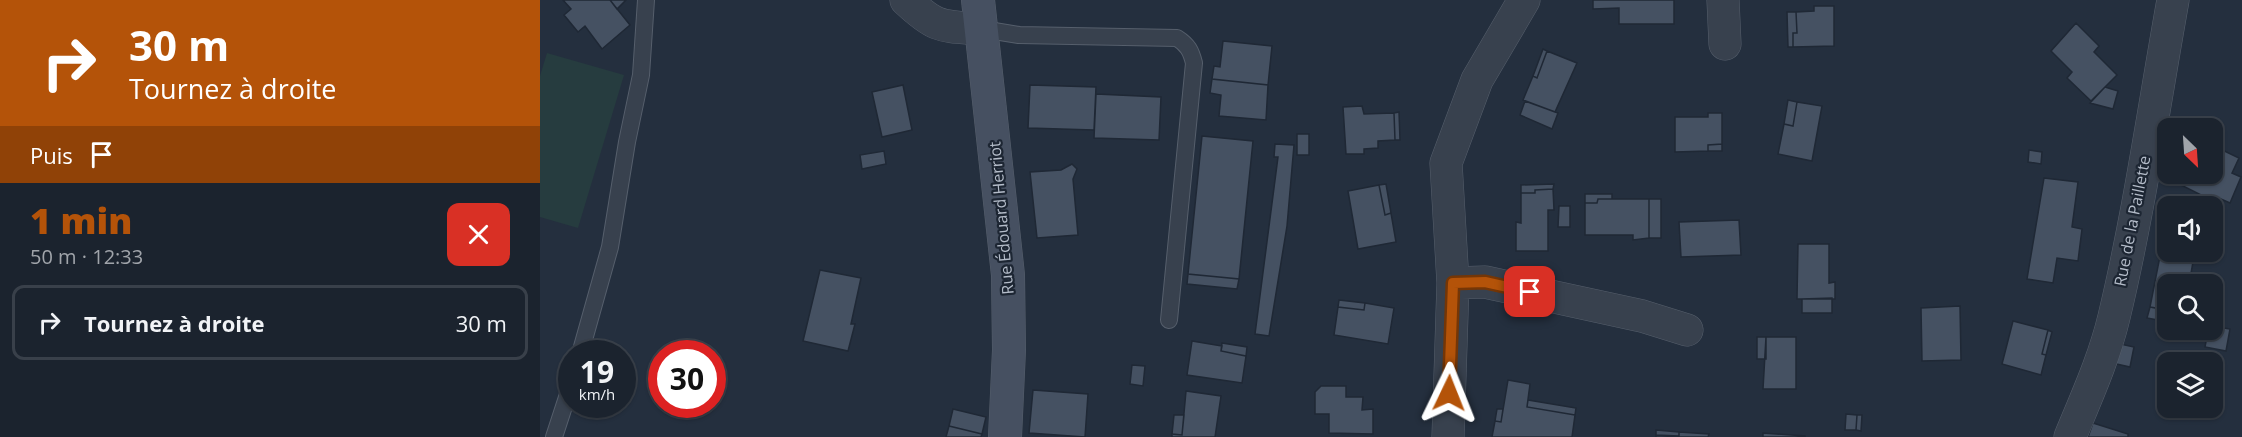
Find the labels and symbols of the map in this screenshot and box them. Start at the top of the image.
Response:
north arrow [2157,118,2223,184]
street label: Rue Édouard Herriot [983,140,1019,295]
street label: Rue de la Paillette [2109,154,2155,288]
pin [1504,266,1555,317]
speed limit sign: 30 [648,340,726,418]
position arrow [1417,361,1481,425]

